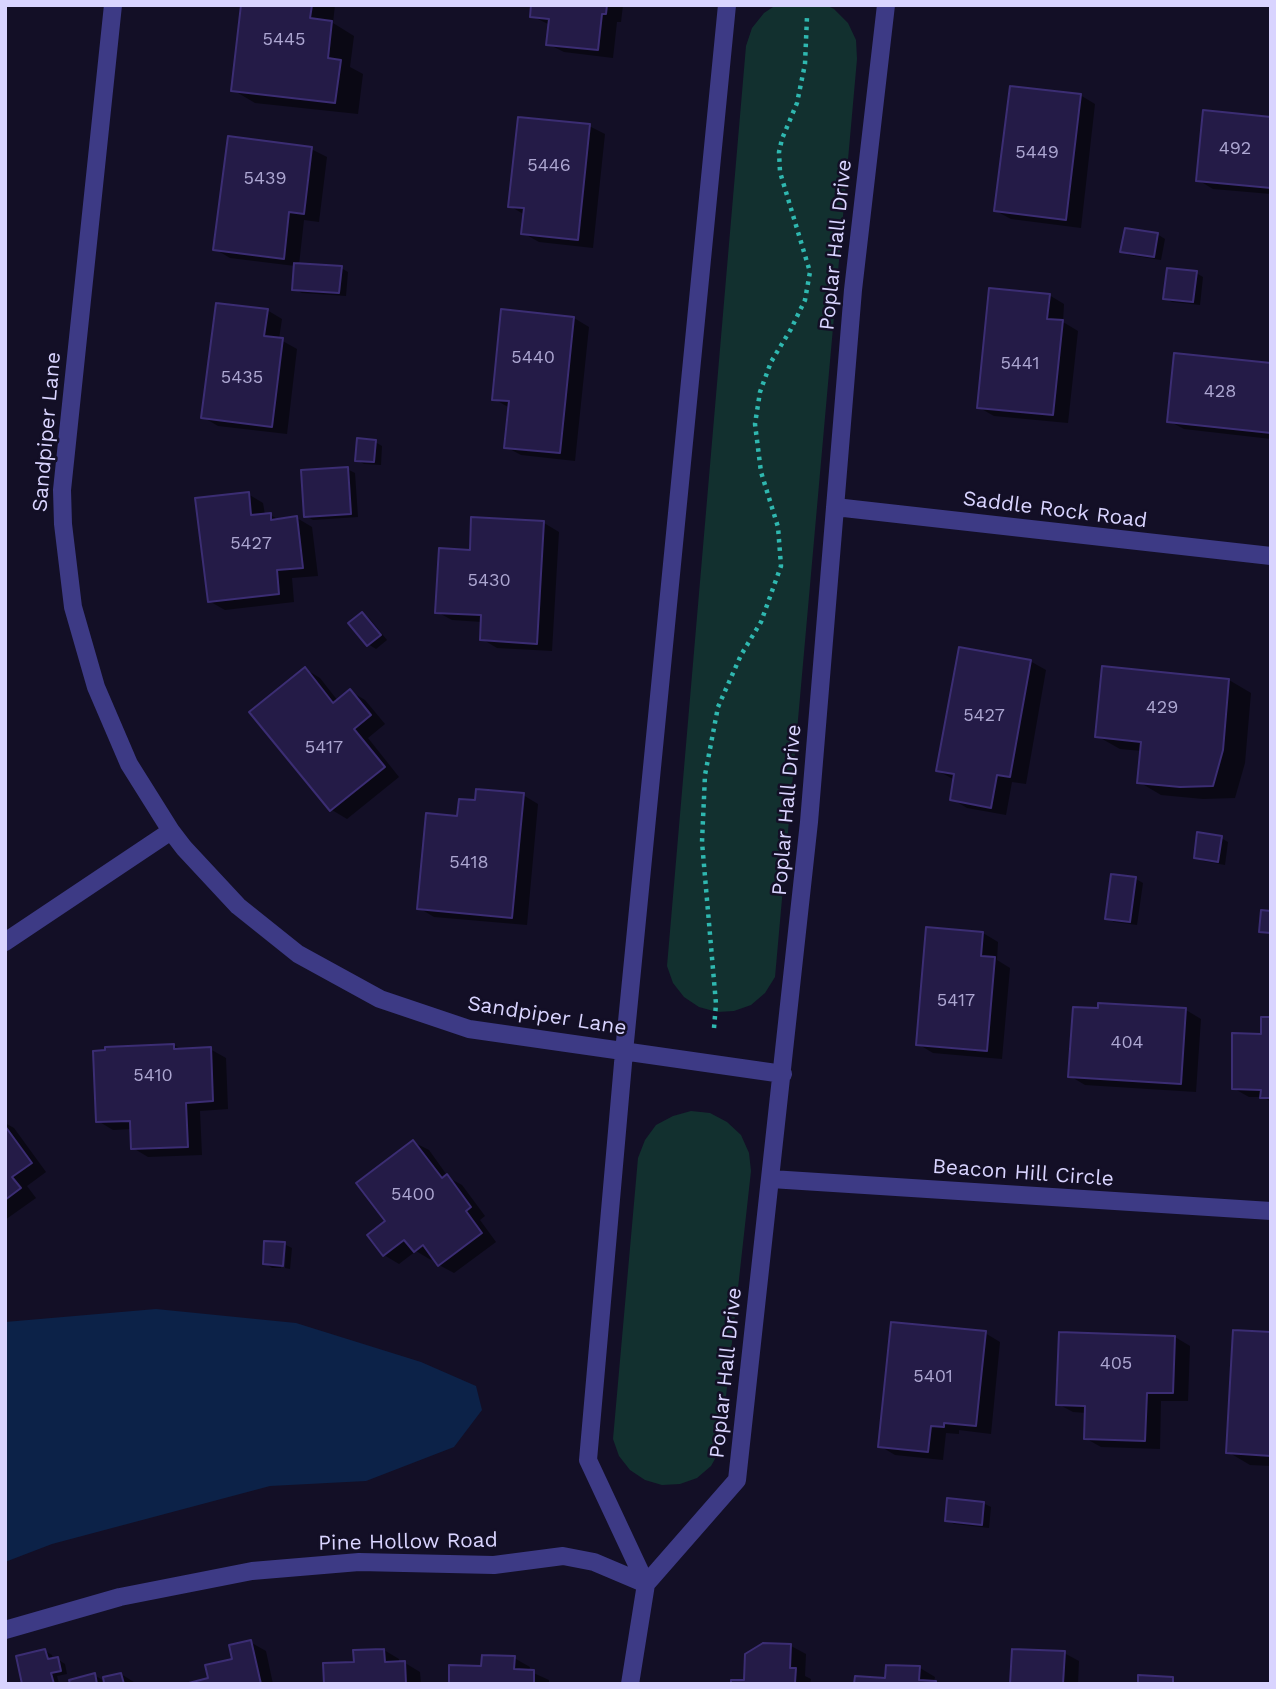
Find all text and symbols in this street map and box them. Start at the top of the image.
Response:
house number: 5445 [263,29,305,51]
house number: 492 [1219,138,1251,160]
house number: 5449 [1015,142,1059,164]
house number: 5446 [527,155,571,177]
street label: Poplar Hall Drive [814,158,858,332]
house number: 5439 [243,168,287,190]
house number: 5440 [511,347,555,369]
street label: Sandpiper Lane [27,351,67,513]
house number: 5441 [1000,353,1040,375]
house number: 5435 [221,367,263,389]
house number: 428 [1204,381,1236,403]
street label: Saddle Rock Road [961,486,1149,534]
house number: 5427 [230,533,272,555]
house number: 5430 [467,570,511,592]
house number: 429 [1146,697,1178,719]
house number: 5427 [963,705,1005,727]
street label: Poplar Hall Drive [767,723,807,897]
house number: 5417 [305,737,343,759]
house number: 5418 [449,852,489,874]
house number: 5417 [937,990,975,1012]
street label: Sandpiper Lane [466,991,628,1041]
house number: 404 [1110,1032,1144,1054]
house number: 5410 [133,1065,173,1087]
street label: Beacon Hill Circle [931,1154,1115,1192]
house number: 5400 [391,1184,435,1206]
street label: Poplar Hall Drive [704,1286,748,1460]
house number: 405 [1100,1353,1132,1375]
house number: 5401 [913,1366,953,1388]
street label: Pine Hollow Road [318,1528,498,1556]

